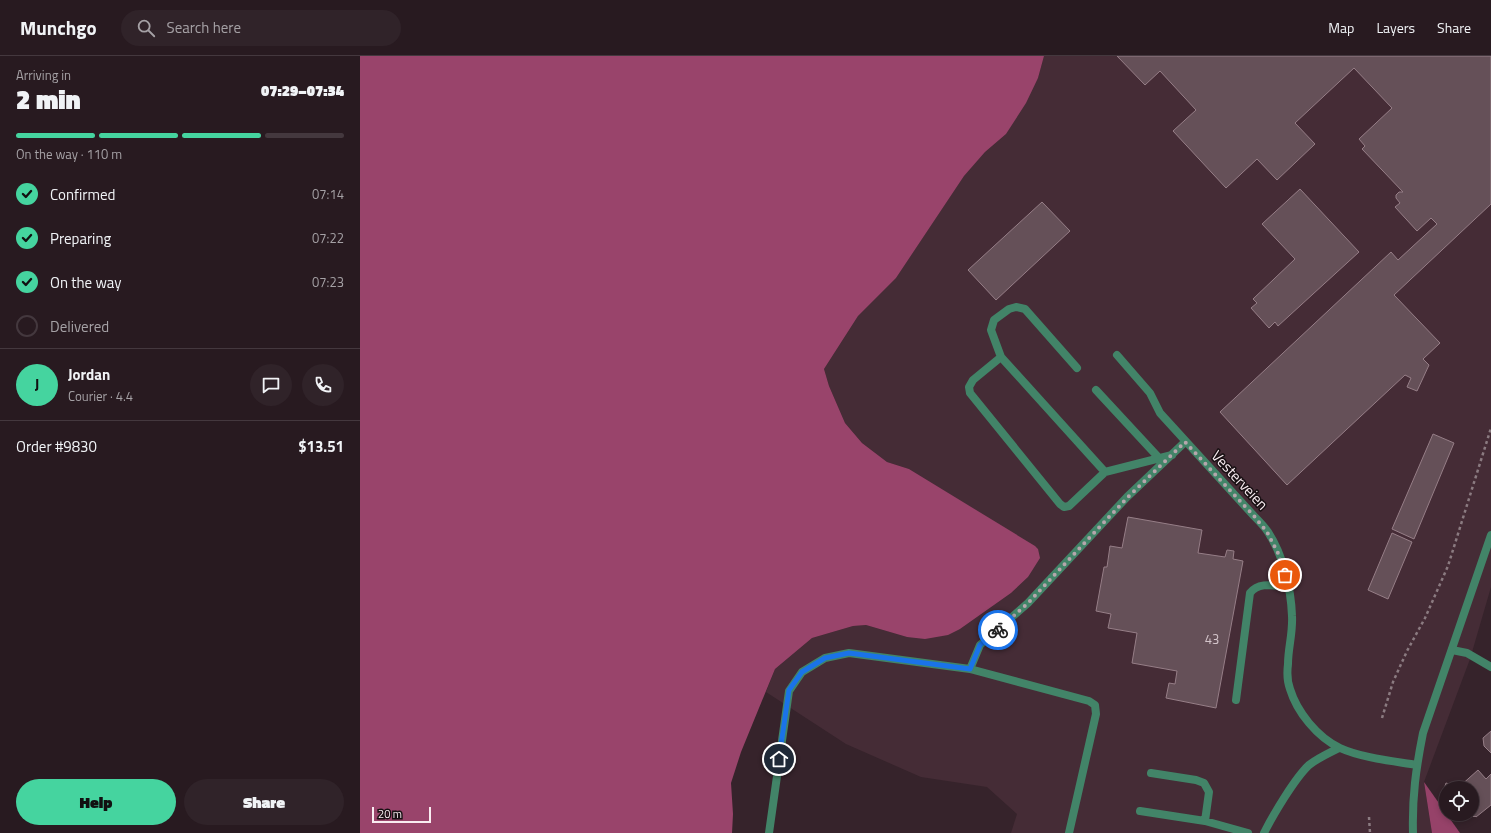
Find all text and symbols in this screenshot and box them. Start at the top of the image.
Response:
search box [121,10,401,46]
text: Munchgo [20,13,97,42]
text: Search here [167,16,241,39]
icon: search [135,17,157,39]
text: Map [1328,17,1354,38]
text: Layers [1376,17,1415,38]
text: Share [1437,17,1471,38]
text: Arriving in [16,65,71,85]
text: 07:29–07:34 [261,79,344,102]
text: 2 min [16,80,81,119]
text: On the way · 110 m [16,144,122,164]
icon: check [16,183,38,205]
text: Confirmed [50,183,115,206]
text: 07:14 [312,184,344,204]
icon: check [16,227,38,249]
text: Preparing [50,227,111,250]
text: 07:22 [312,228,344,248]
icon: check [16,271,38,293]
text: On the way [50,271,122,294]
text: 07:23 [312,272,344,292]
text: Delivered [50,315,109,338]
text: Jordan [68,363,110,386]
button: chat [250,364,292,406]
button: phone [302,364,344,406]
text: J [35,373,39,396]
text: Courier · 4.4 [68,386,133,406]
text: Order #9830 [16,435,97,458]
text: $13.51 [298,435,344,458]
street label: Vesterveien [1206,445,1274,515]
pin [1268,558,1302,592]
icon: bag [1274,564,1296,586]
courier [978,610,1018,650]
icon: bike [987,619,1009,641]
house number: 43 [1205,629,1219,649]
pin [762,742,796,776]
icon: home [768,748,790,770]
button: Help [16,779,176,825]
button: Share [184,779,344,825]
map controls [1439,781,1479,821]
button: locate [1439,781,1479,821]
scale bar [372,805,431,824]
text: 20 m [378,806,402,822]

